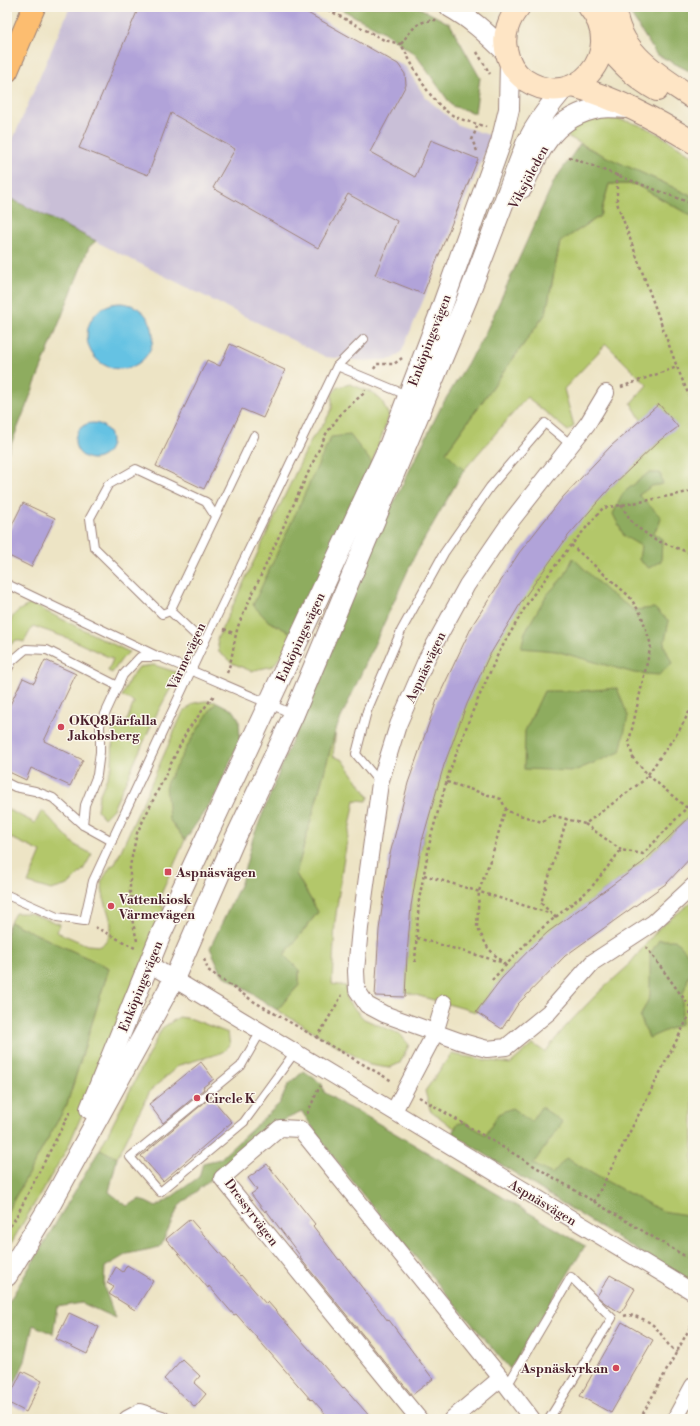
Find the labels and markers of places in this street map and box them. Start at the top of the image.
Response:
place label: OKQ8 Järfalla Jakobsberg [67,713,158,744]
marker: OKQ8 Järfalla Jakobsberg [56,722,66,732]
place label: Aspnäsvägen [175,865,256,881]
marker: Aspnäsvägen [163,867,173,877]
place label: Vattenkiosk Värmevägen [118,892,195,923]
marker: Vattenkiosk Värmevägen [106,901,116,911]
place label: Circle K [205,1091,256,1107]
marker: Circle K [192,1093,202,1103]
place label: Aspnäskyrkan [520,1361,608,1377]
marker: Aspnäskyrkan [611,1363,621,1373]

